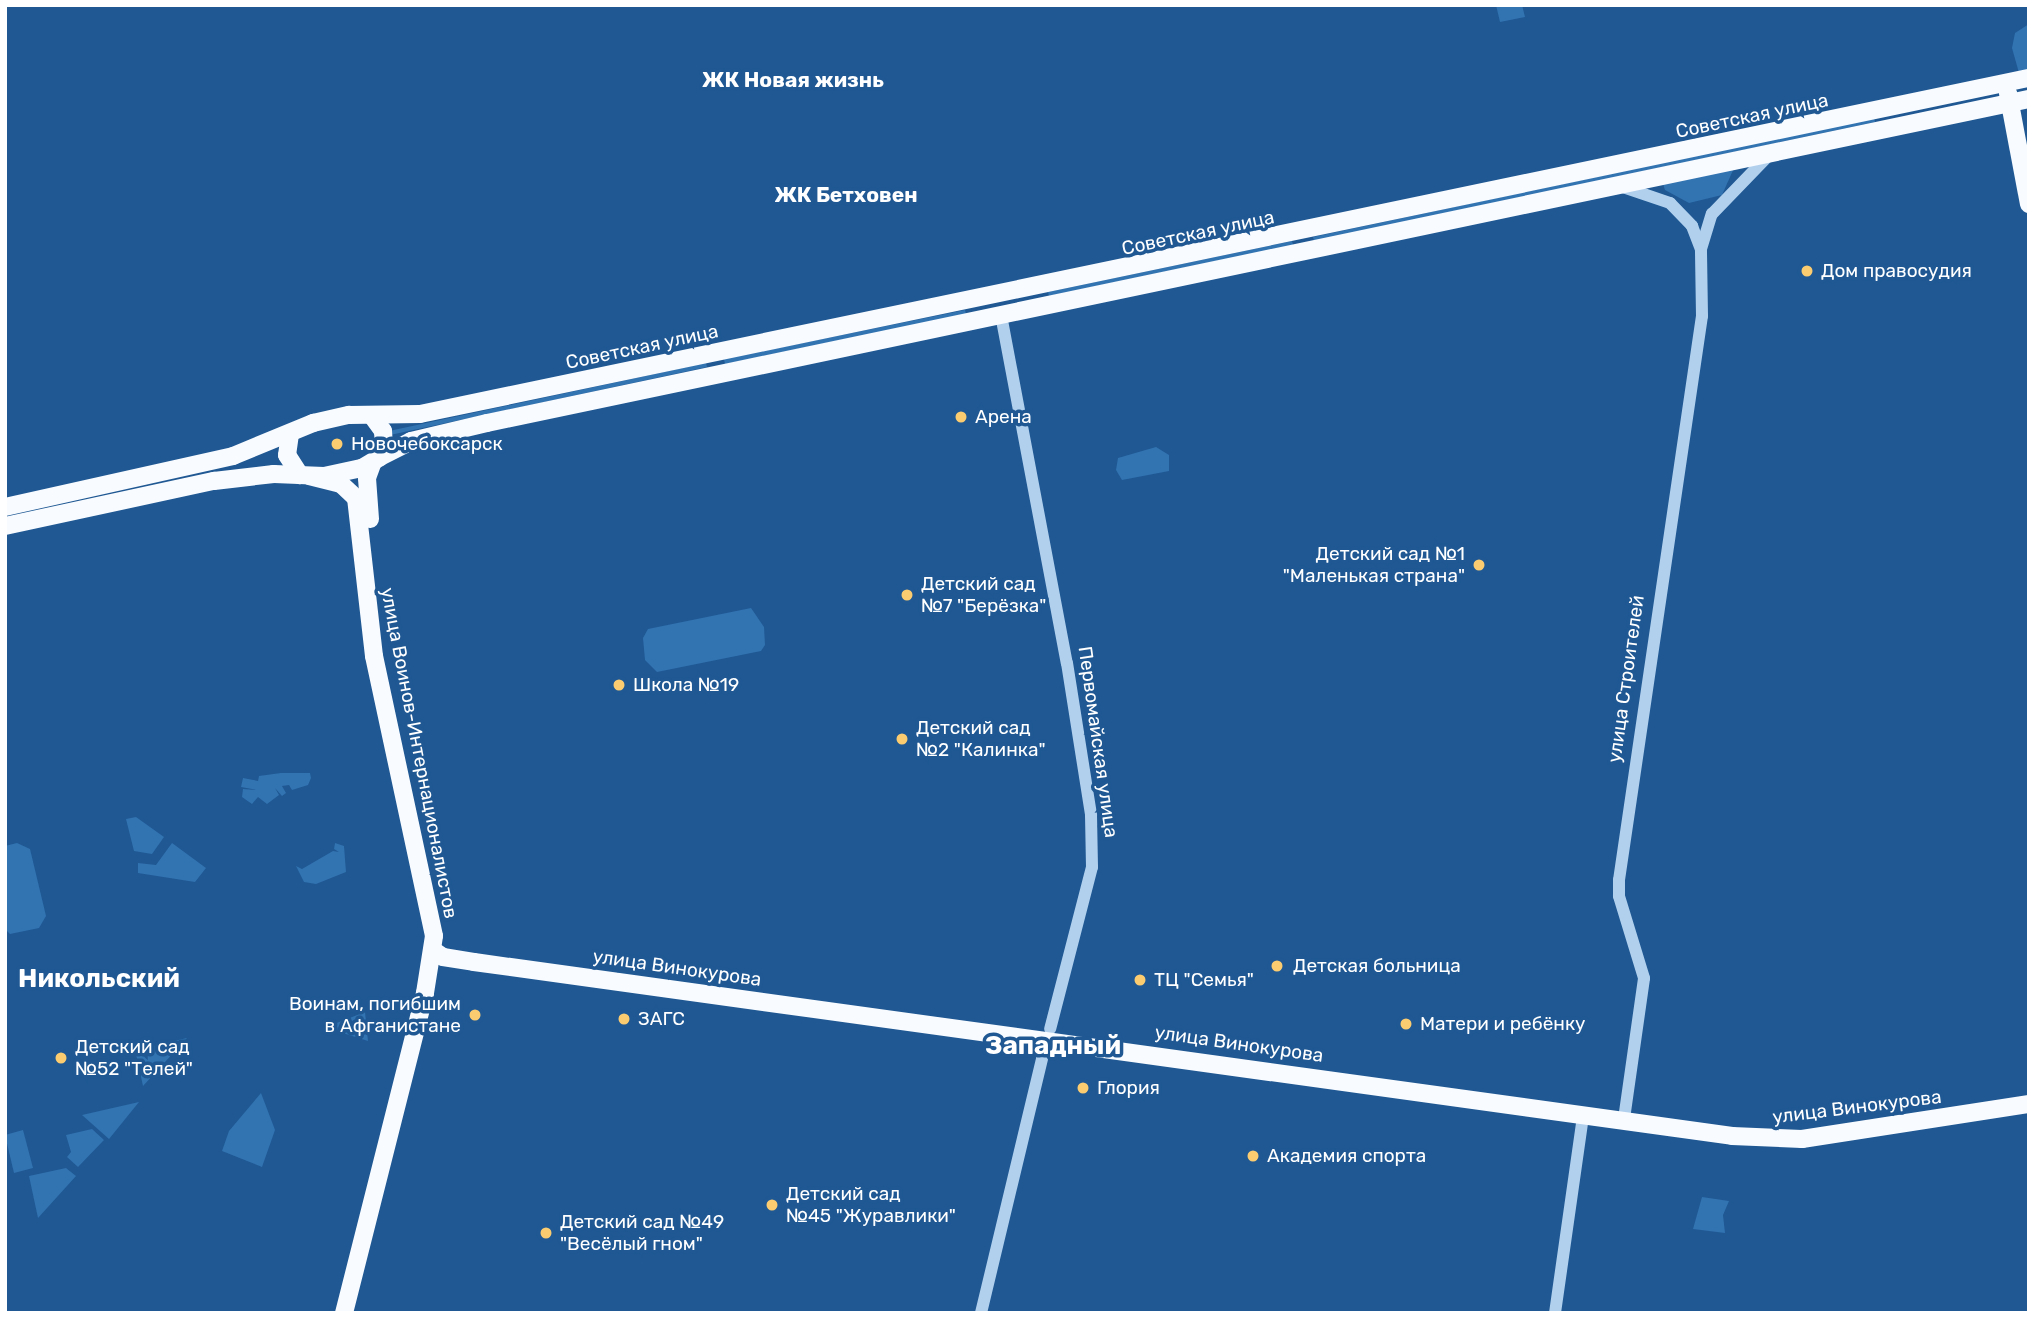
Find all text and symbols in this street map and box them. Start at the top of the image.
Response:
district label: ЖК Новая жизнь [702,67,884,93]
street label: Советская улица [1674,89,1830,143]
district label: ЖК Бетховен [774,182,918,208]
street label: Советская улица [1120,206,1276,260]
place label: Дом правосудия [1821,260,1972,282]
marker: Дом правосудия [1799,263,1815,279]
street label: Советская улица [564,320,720,374]
place label: Арена [975,406,1032,428]
marker: Арена [953,409,969,425]
place label: Новочебоксарск [351,433,503,455]
marker: Новочебоксарск [329,436,345,452]
place label: Детский сад №1 "Маленькая страна" [1283,543,1465,587]
marker: Детский сад №1 "Маленькая страна" [1471,557,1487,573]
place label: Детский сад №7 "Берёзка" [921,573,1046,617]
street label: улица Воинов-Интернационалистов [376,586,462,920]
marker: Детский сад №7 "Берёзка" [899,587,915,603]
street label: улица Строителей [1603,594,1649,764]
street label: Первомайская улица [1073,645,1123,839]
place label: Школа №19 [633,674,739,696]
marker: Школа №19 [611,677,627,693]
place label: Детский сад №2 "Калинка" [916,717,1045,761]
marker: Детский сад №2 "Калинка" [894,731,910,747]
street label: улица Винокурова [591,945,763,991]
place label: Детская больница [1293,955,1461,977]
marker: Детская больница [1267,956,1287,976]
district label: Никольский [18,963,180,995]
place label: ТЦ "Семья" [1154,969,1254,991]
marker: ТЦ "Семья" [1132,972,1148,988]
place label: Воинам, погибшим в Афганистане [289,993,461,1037]
marker: Воинам, погибшим в Афганистане [467,1007,483,1023]
place label: ЗАГС [638,1008,685,1030]
marker: ЗАГС [616,1011,632,1027]
place label: Матери и ребёнку [1420,1013,1586,1035]
marker: Матери и ребёнку [1398,1016,1414,1032]
street label: улица Винокурова [1153,1021,1325,1067]
district label: Западный [985,1030,1121,1062]
place label: Детский сад №52 "Телей" [75,1036,193,1080]
marker: Детский сад №52 "Телей" [53,1050,69,1066]
place label: Глория [1097,1077,1160,1099]
marker: Глория [1075,1080,1091,1096]
street label: улица Винокурова [1771,1085,1943,1129]
place label: Академия спорта [1267,1145,1426,1167]
marker: Академия спорта [1245,1148,1261,1164]
place label: Детский сад №45 "Журавлики" [786,1183,956,1227]
marker: Детский сад №45 "Журавлики" [764,1197,780,1213]
place label: Детский сад №49 "Весёлый гном" [560,1211,724,1255]
marker: Детский сад №49 "Весёлый гном" [538,1225,554,1241]

